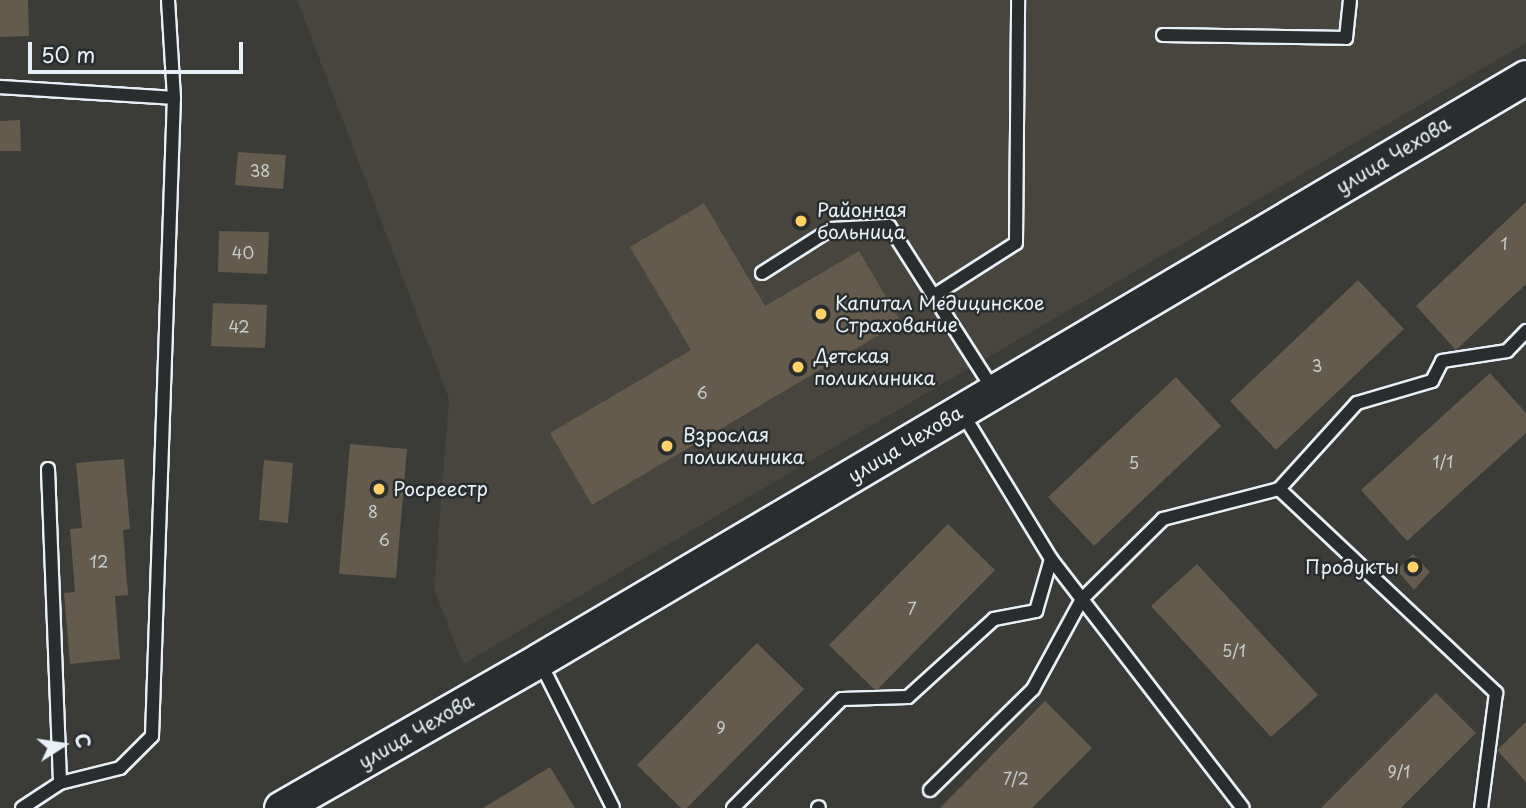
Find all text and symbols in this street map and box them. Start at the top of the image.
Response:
scale bar [32,28,247,72]
text: 50 m [41,38,95,70]
street label: улица Чехова [1331,112,1455,198]
house number: 38 [250,160,270,180]
place label: Районная больница [817,199,907,243]
marker: Районная больница [791,211,811,231]
house number: 1 [1500,233,1508,253]
house number: 40 [232,242,254,262]
place label: Капитал Медицинское Страхование [835,292,1044,336]
marker: Капитал Медицинское Страхование [813,306,829,322]
house number: 42 [228,316,250,336]
place label: Детская поликлиника [814,345,935,389]
house number: 3 [1312,355,1322,375]
marker: Детская поликлиника [788,357,808,377]
house number: 6 [696,382,708,402]
street label: улица Чехова [843,401,967,487]
place label: Взрослая поликлиника [683,424,804,468]
marker: Взрослая поликлиника [657,436,677,456]
house number: 1/1 [1433,451,1453,471]
house number: 5 [1129,452,1139,472]
place label: Росреестр [393,478,488,500]
marker: Росреестр [371,481,387,497]
house number: 8 [368,501,378,521]
house number: 6 [378,529,390,549]
house number: 12 [90,551,108,571]
place label: Продукты [1305,556,1399,578]
marker: Продукты [1405,559,1421,575]
house number: 7 [907,598,917,618]
house number: 5/1 [1222,640,1246,660]
street label: улица Чехова [354,689,478,773]
north arrow [28,710,98,780]
house number: 9 [716,717,726,737]
text: С [68,731,99,751]
house number: 9/1 [1387,761,1411,781]
house number: 7/2 [1003,768,1029,788]

